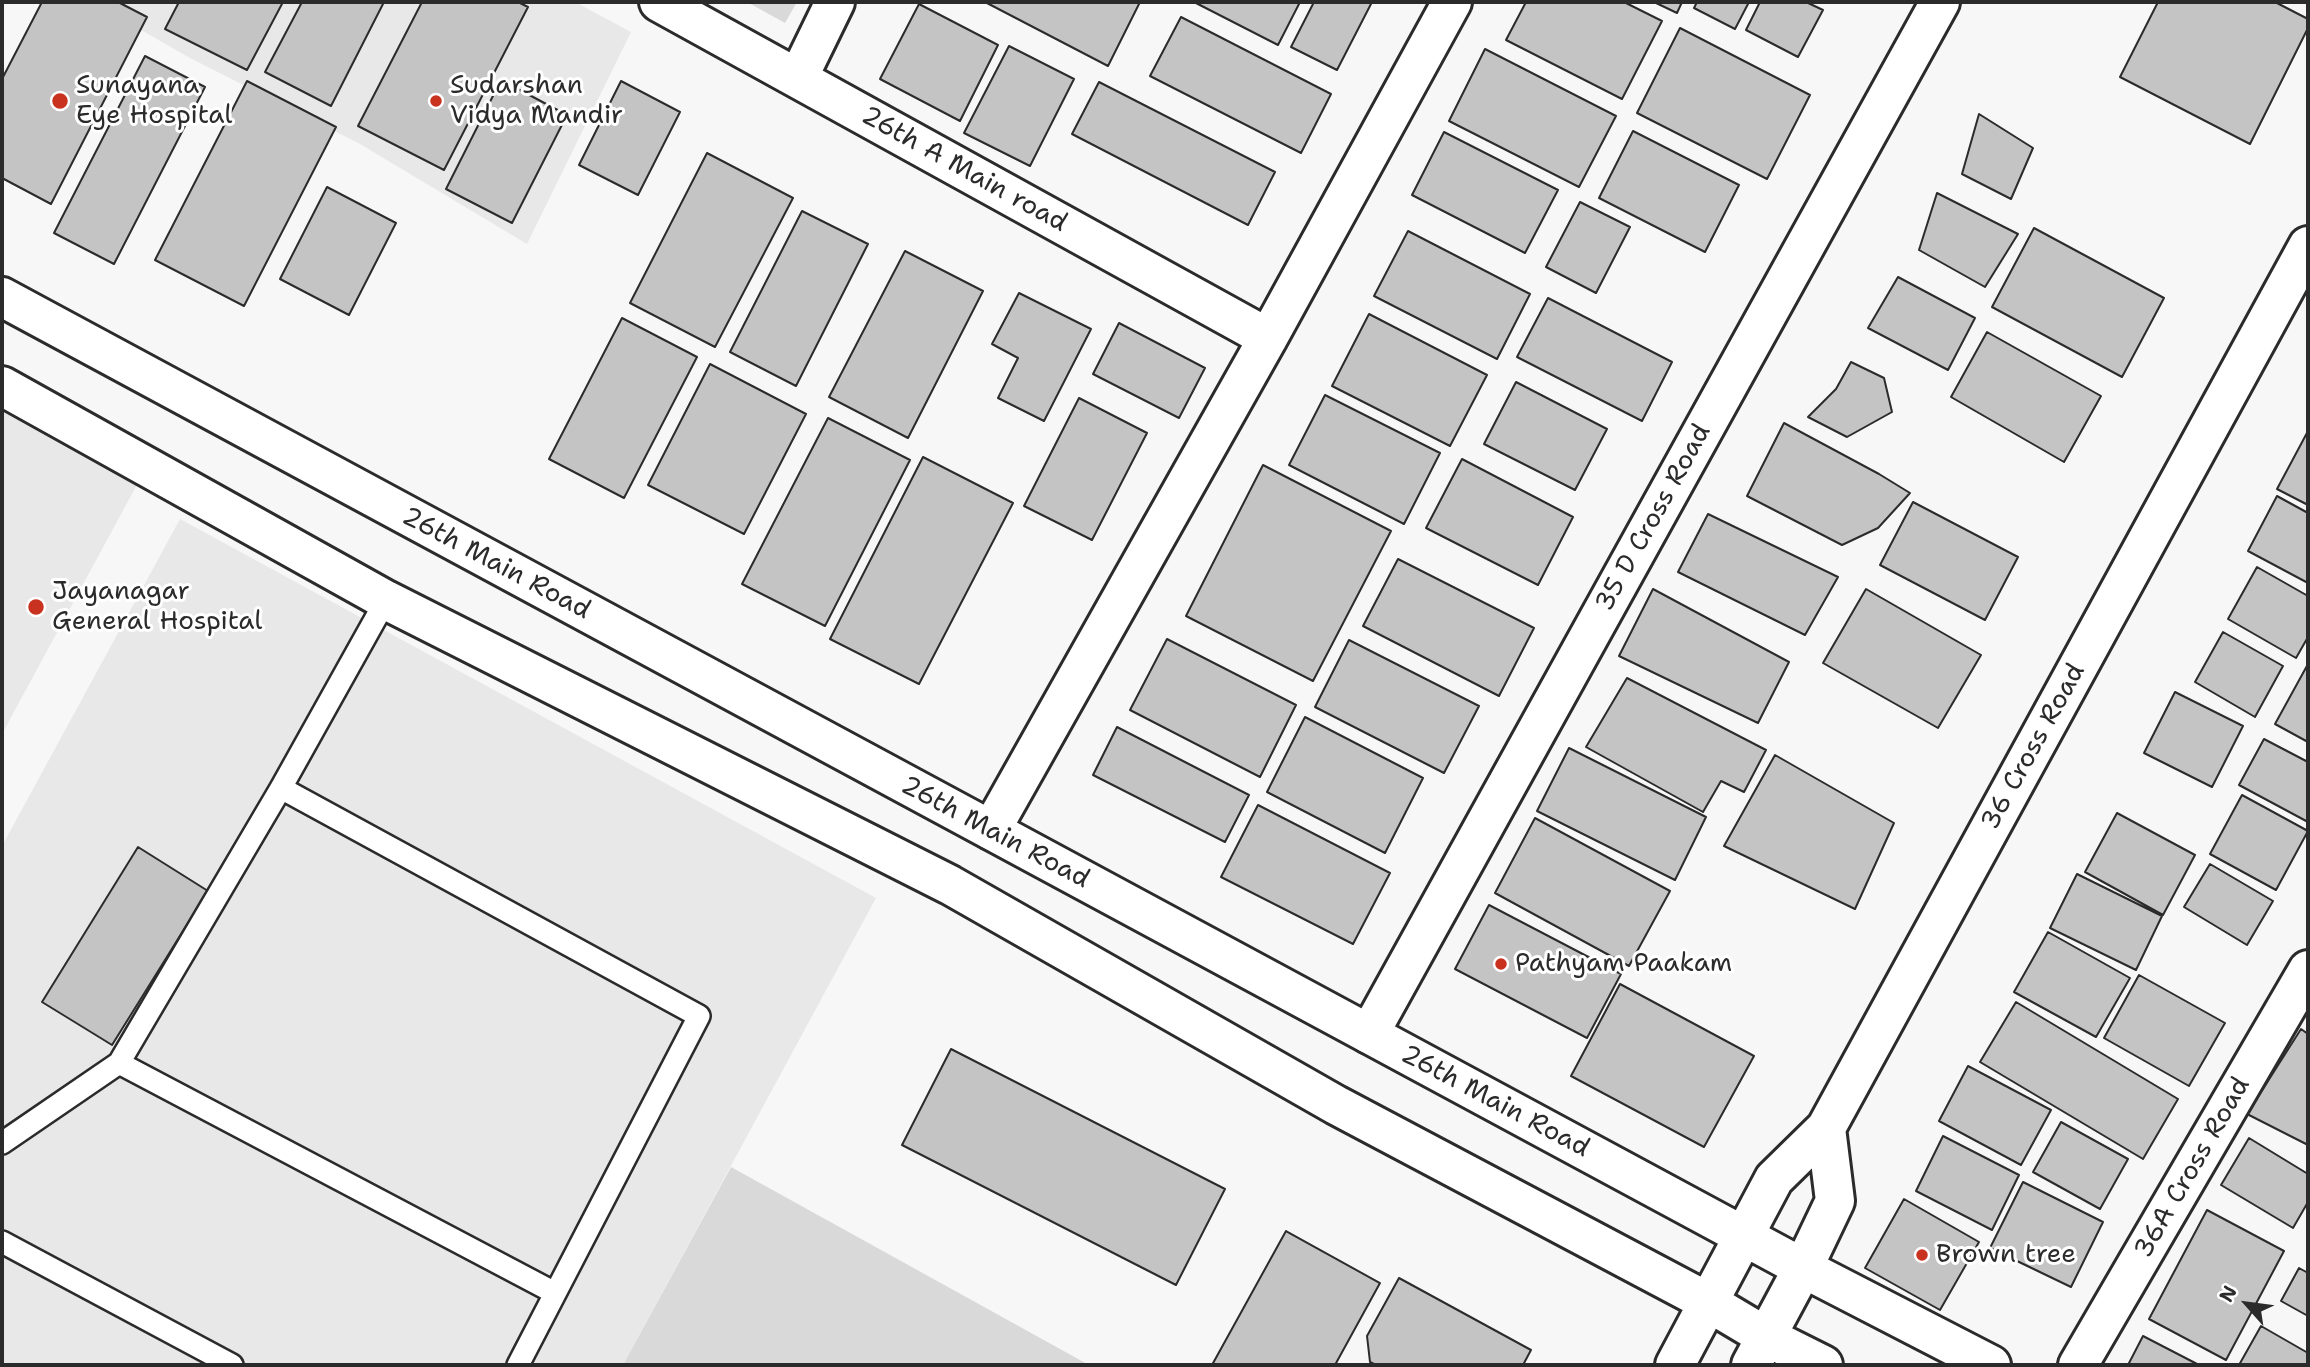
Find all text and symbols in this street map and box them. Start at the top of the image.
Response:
place label: Sunayana Eye Hospital [76,70,232,132]
place label: Sudarshan Vidya Mandir [450,70,623,132]
marker: Sunayana Eye Hospital [50,91,70,111]
marker: Sudarshan Vidya Mandir [428,93,444,109]
street label: 26th A Main road [856,101,1072,239]
street label: 35 D Cross Road [1590,419,1718,617]
street label: 26th Main Road [396,501,596,627]
place label: Jayanagar General Hospital [52,576,262,638]
marker: Jayanagar General Hospital [26,597,46,617]
street label: 36 Cross Road [1975,658,2093,836]
street label: 26th Main Road [895,770,1095,896]
place label: Pathyam Paakam [1515,948,1732,980]
marker: Pathyam Paakam [1493,956,1509,972]
street label: 26th Main Road [1395,1039,1595,1165]
street label: 36A Cross Road [2129,1072,2257,1264]
place label: Brown tree [1936,1239,2076,1271]
marker: Brown tree [1914,1247,1930,1263]
north arrow [2212,1269,2282,1339]
text: N [2213,1281,2243,1306]

